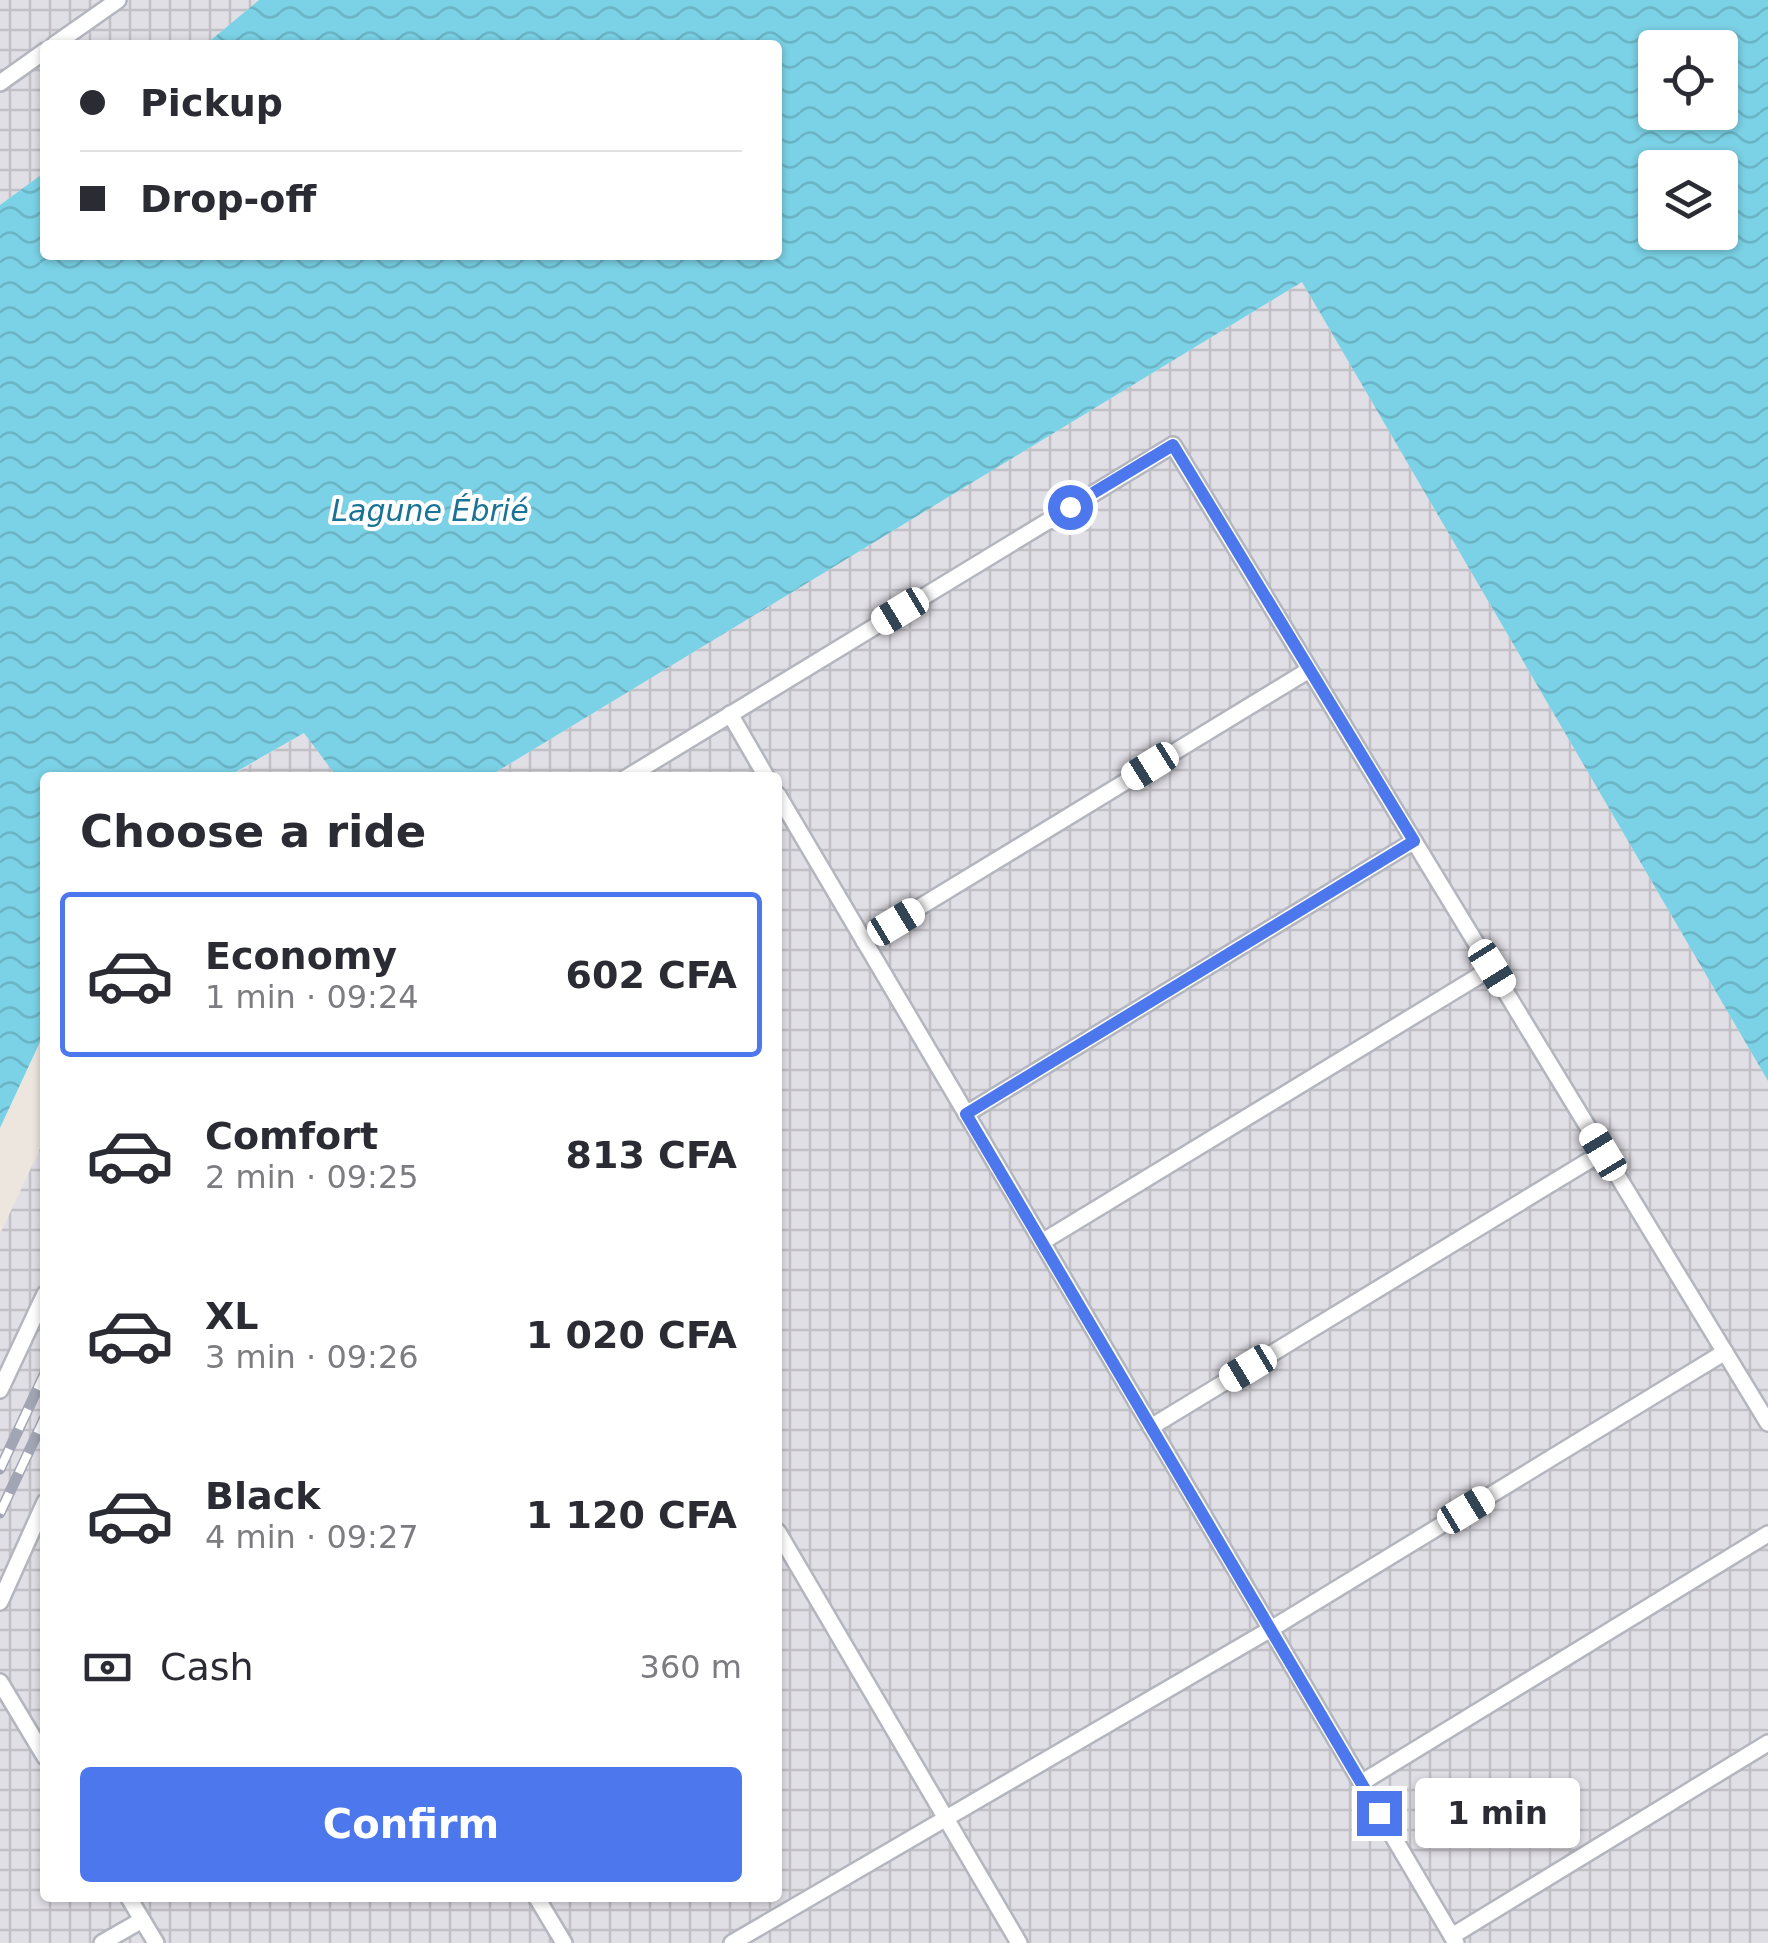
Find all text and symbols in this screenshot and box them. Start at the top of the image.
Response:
map controls [1638,30,1738,250]
button: locate [1638,30,1738,130]
text: Pickup [140,81,283,125]
button: layers [1638,150,1738,250]
text: Drop-off [140,177,316,221]
route start [1048,485,1093,530]
water label: Lagune Ébrié [331,493,529,528]
car [867,583,933,639]
car [1117,737,1183,795]
text: Choose a ride [80,805,426,858]
car [863,894,929,950]
icon: car [85,930,175,1020]
text: Economy [205,934,397,978]
car [1463,935,1521,1001]
text: 602 CFA [566,953,737,997]
text: 1 min · 09:24 [205,978,419,1016]
icon: car [85,1110,175,1200]
text: Comfort [205,1114,378,1158]
car [1575,1119,1631,1185]
text: 813 CFA [566,1133,737,1177]
text: 2 min · 09:25 [205,1158,419,1196]
icon: car [85,1290,175,1380]
text: XL [205,1294,259,1338]
text: 1 020 CFA [526,1313,737,1357]
text: 3 min · 09:26 [205,1338,419,1376]
car [1215,1340,1281,1396]
icon: car [85,1470,175,1560]
text: Black [205,1474,320,1518]
car [1433,1482,1499,1538]
text: 1 120 CFA [526,1493,737,1537]
text: 4 min · 09:27 [205,1518,419,1556]
icon: cash [80,1640,135,1695]
text: Cash [160,1645,254,1689]
text: 360 m [640,1648,742,1686]
button: Confirm [80,1767,742,1882]
callout: 1 min [1414,1778,1579,1848]
route end [1357,1791,1402,1836]
text: 1 min [1447,1794,1548,1832]

